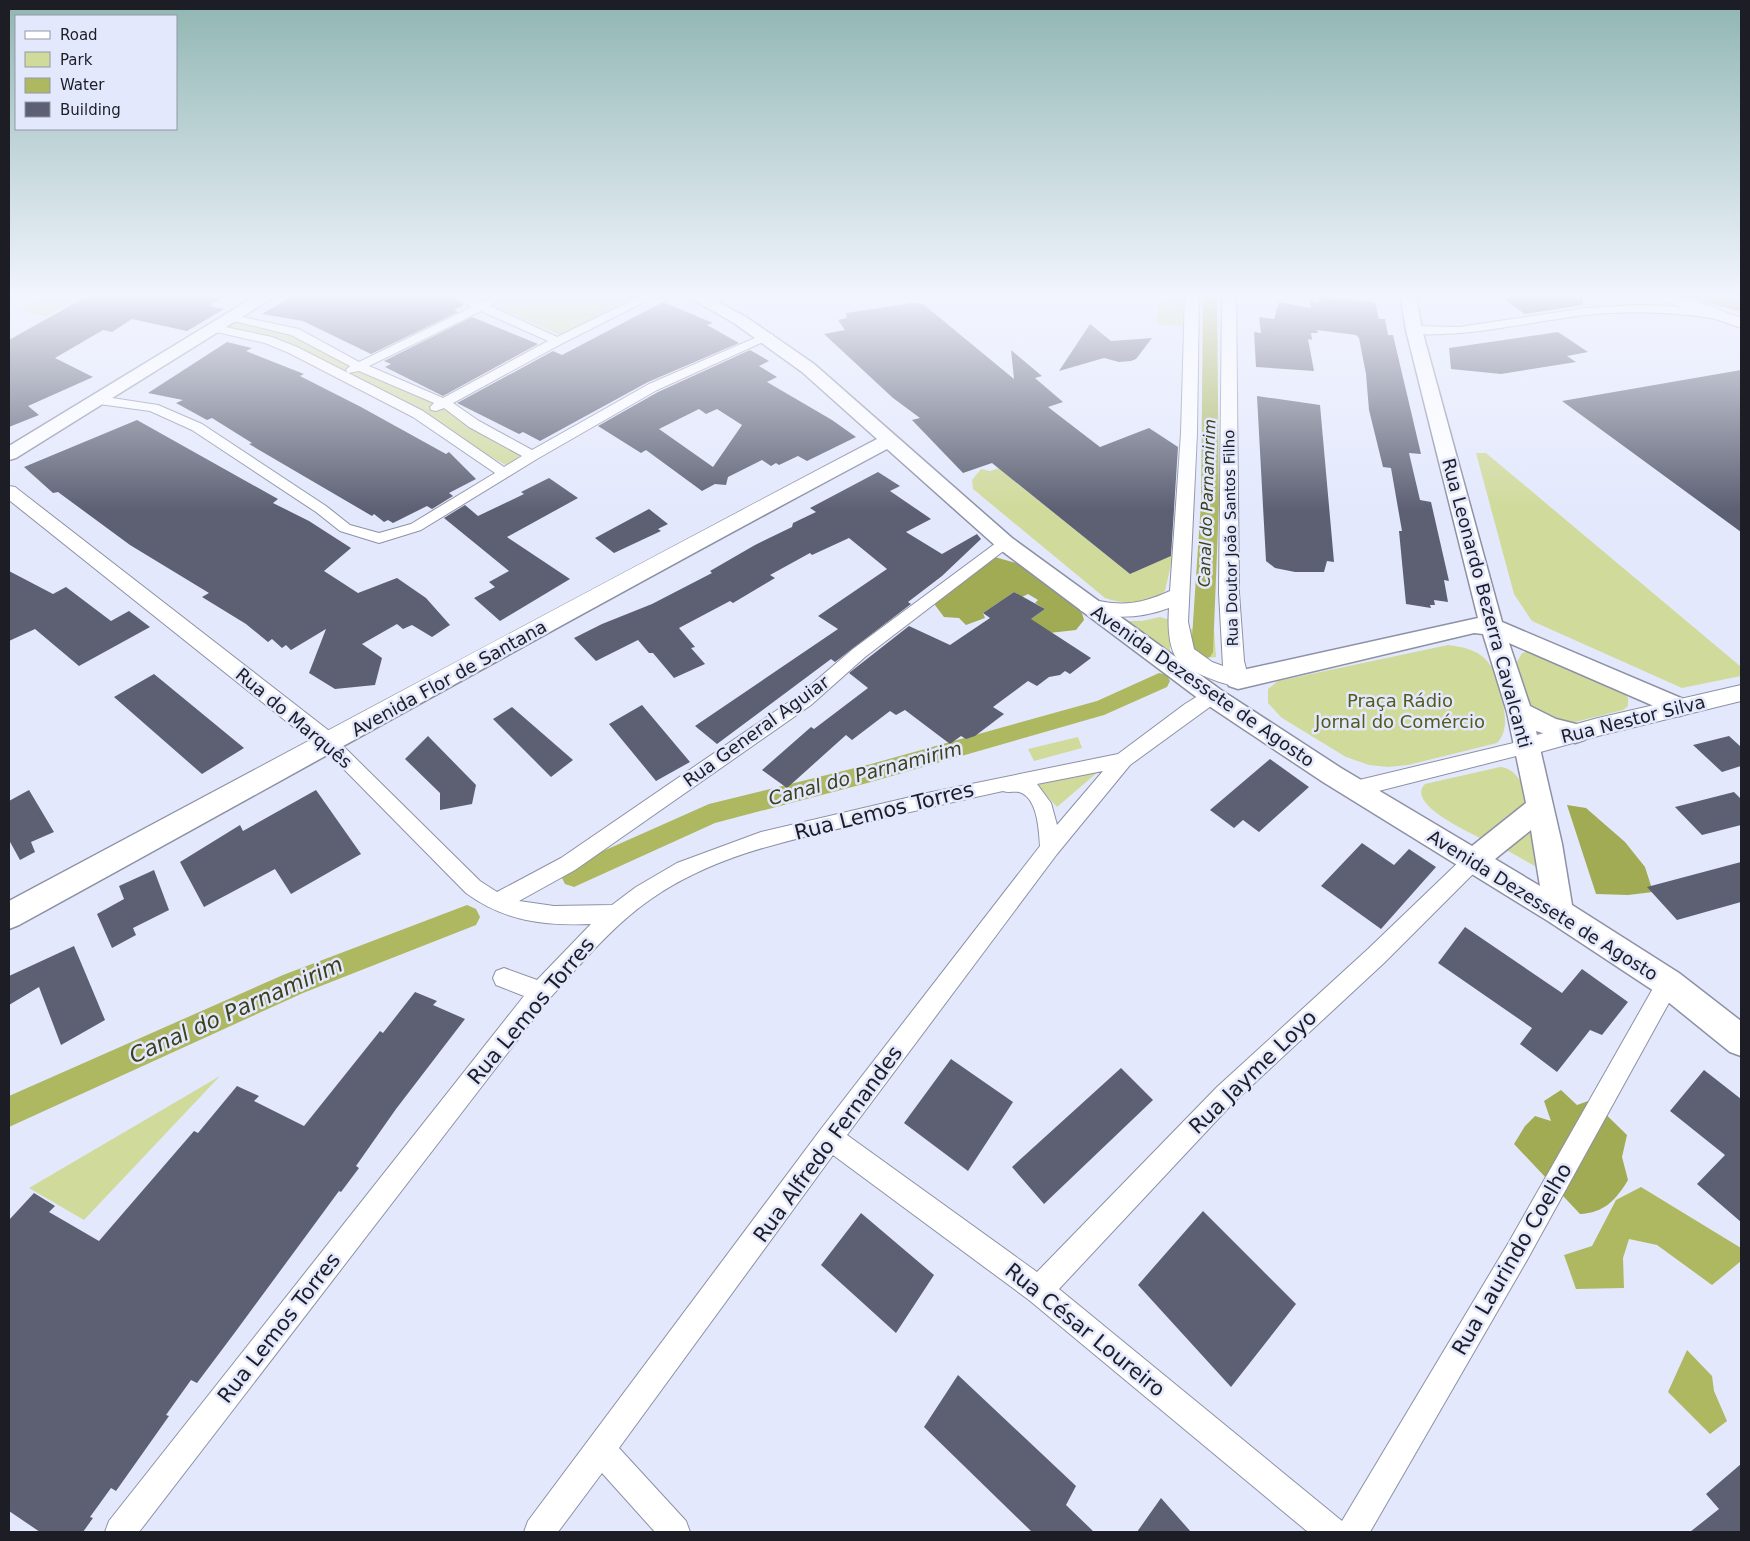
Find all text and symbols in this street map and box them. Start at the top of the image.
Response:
legend [15,15,178,130]
text: Road [60,26,98,44]
text: Park [60,51,93,69]
text: Water [60,76,105,94]
text: Building [60,101,121,119]
water label: Canal do Parnamirim [1195,419,1219,587]
street label: Rua Doutor João Santos Filho [1220,430,1242,646]
street label: Rua Leonardo Bezerra Cavalcanti [1438,456,1536,750]
street label: Avenida Dezessete de Agosto [1088,601,1318,771]
street label: Avenida Flor de Santana [348,616,550,740]
street label: Rua do Marquês [232,663,356,773]
street label: Rua General Aguiar [679,671,833,791]
park label: Praça Rádio Jornal do Comércio [1314,690,1485,732]
street label: Rua Nestor Silva [1559,691,1707,747]
water label: Canal do Parnamirim [766,737,964,809]
street label: Rua Lemos Torres [792,777,976,845]
street label: Avenida Dezessete de Agosto [1424,825,1662,985]
street label: Rua Lemos Torres [463,933,599,1089]
water label: Canal do Parnamirim [125,952,347,1068]
street label: Rua Jayme Loyo [1184,1005,1322,1139]
street label: Rua Alfredo Fernandes [749,1041,907,1247]
street label: Rua Laurindo Coelho [1447,1159,1577,1359]
street label: Rua Lemos Torres [213,1248,345,1408]
street label: Rua César Loureiro [1000,1258,1170,1402]

